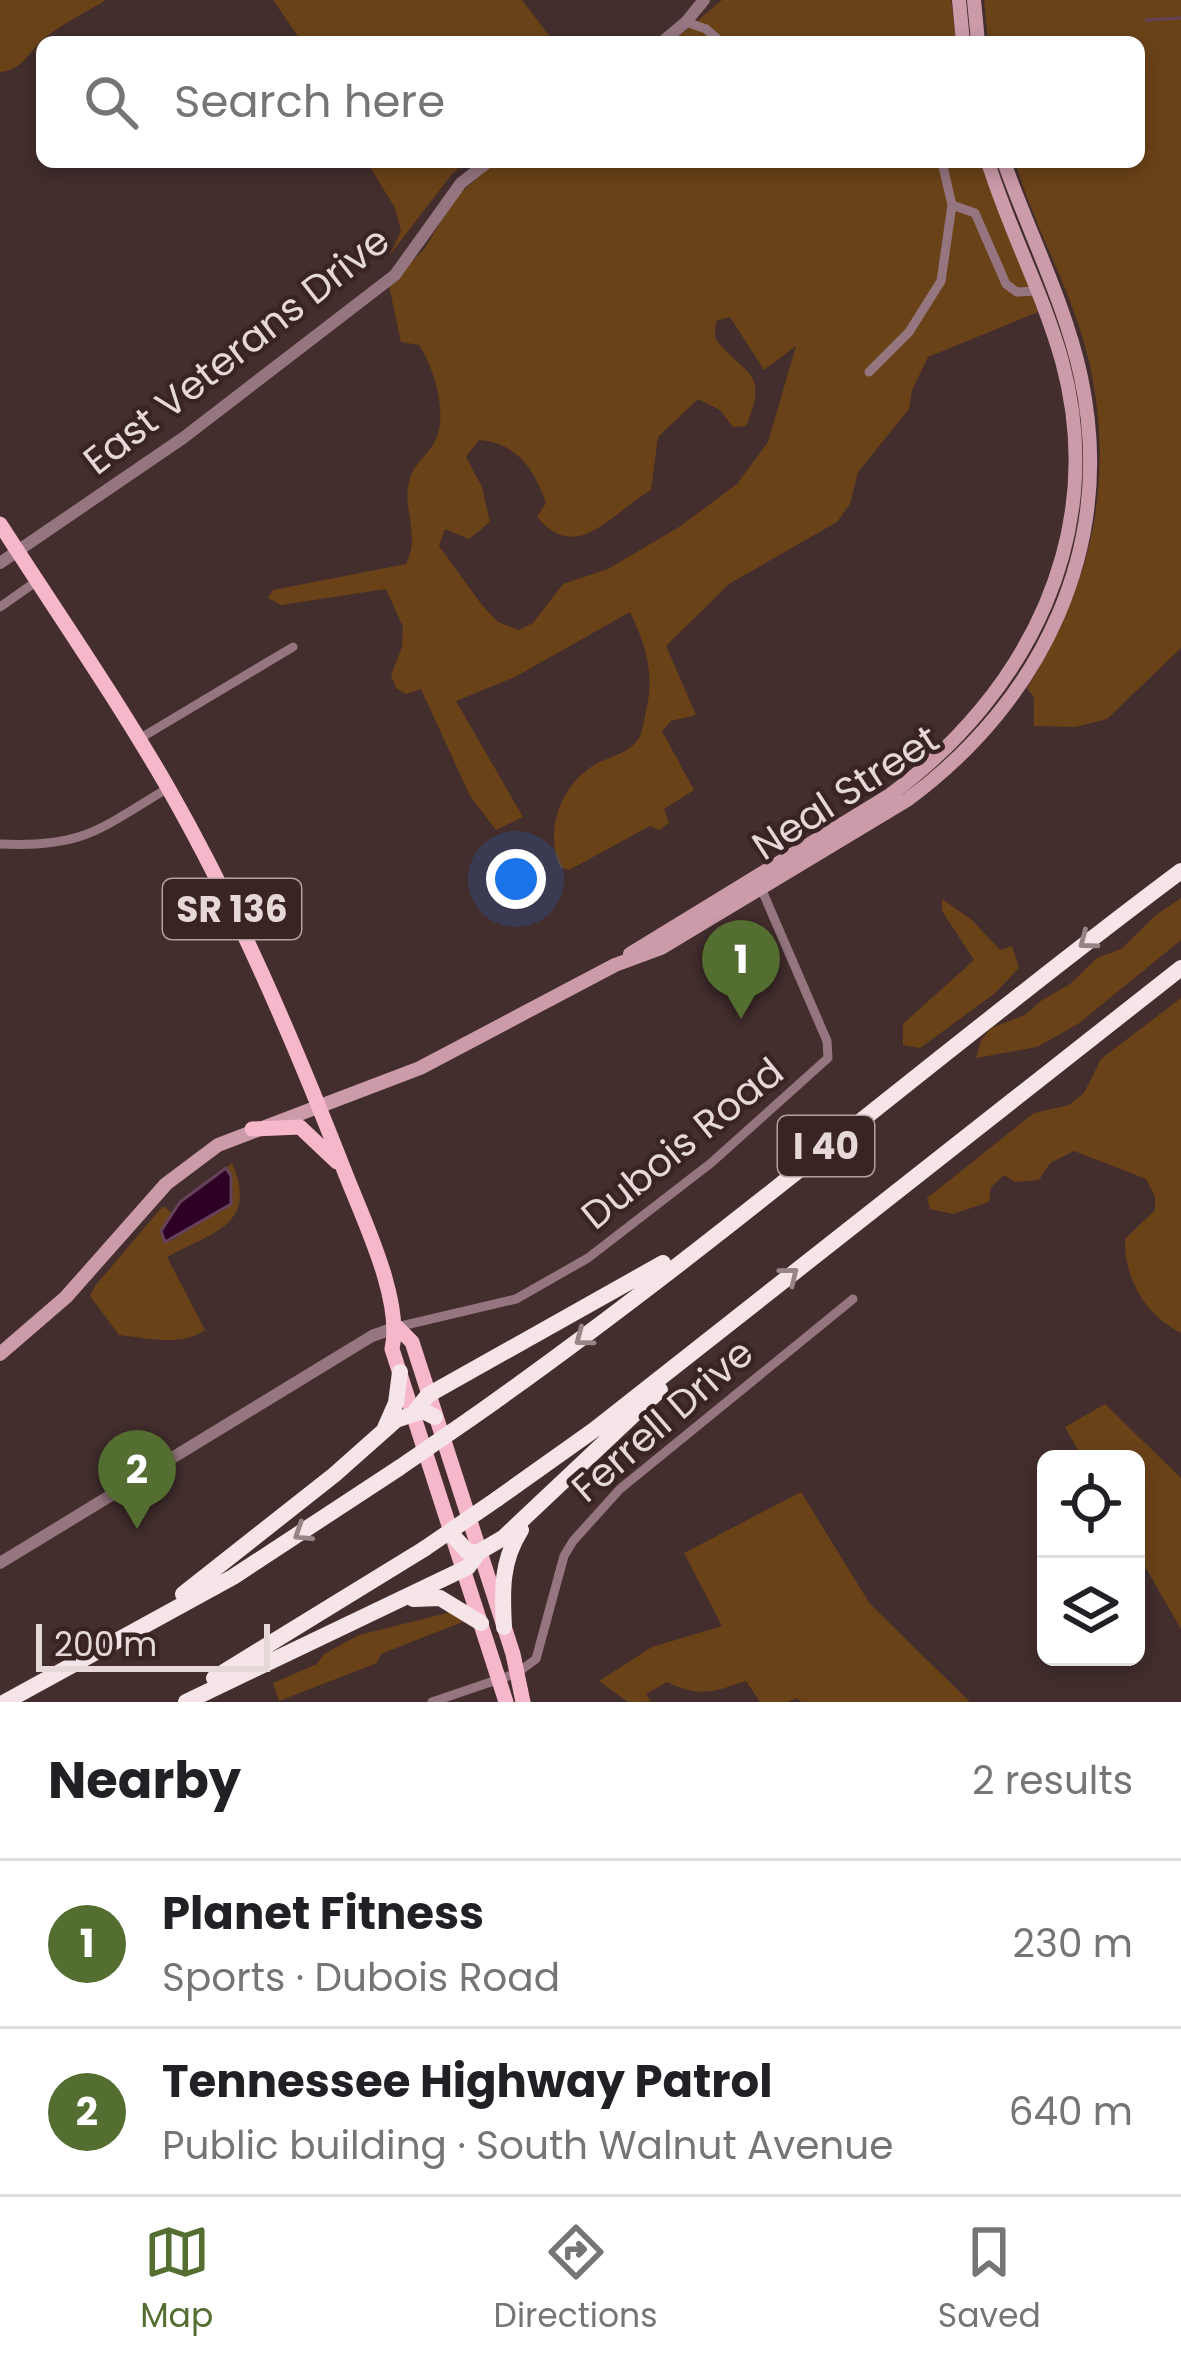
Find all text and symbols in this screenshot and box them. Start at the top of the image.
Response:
search box [36,36,1145,168]
icon: search [78,69,144,135]
text: Search here [174,70,445,133]
street label: East Veterans Drive [72,213,401,487]
street label: Neal Street [741,712,949,873]
your location [486,849,546,909]
road number: SR 136 [163,879,301,939]
pin: 1 [702,920,780,1019]
one-way arrow [1079,927,1101,948]
street label: Dubois Road [570,1045,795,1242]
road number: I 40 [778,1116,874,1176]
one-way arrow [776,1268,798,1289]
one-way arrow [575,1324,597,1345]
street label: Ferrell Drive [560,1326,765,1515]
pin: 2 [98,1430,176,1529]
map controls [1037,1450,1145,1666]
button: locate [1037,1450,1145,1558]
one-way arrow [293,1519,315,1541]
button: layers [1037,1558,1145,1666]
scale bar [36,1618,270,1671]
text: 200 m [54,1621,157,1668]
text: Nearby [48,1744,241,1816]
text: 2 results [972,1753,1133,1808]
text: Planet Fitness [162,1882,484,1945]
text: 1 [80,1916,94,1971]
text: 230 m [1013,1916,1133,1971]
text: Sports · Dubois Road [162,1950,560,2005]
text: Tennessee Highway Patrol [162,2050,773,2113]
text: 2 [76,2084,98,2139]
text: 640 m [1009,2084,1133,2139]
text: Public building · South Walnut Avenue [162,2118,893,2173]
tab: Map [140,2219,213,2341]
tab: Directions [494,2219,657,2341]
tab: Saved [938,2219,1041,2341]

